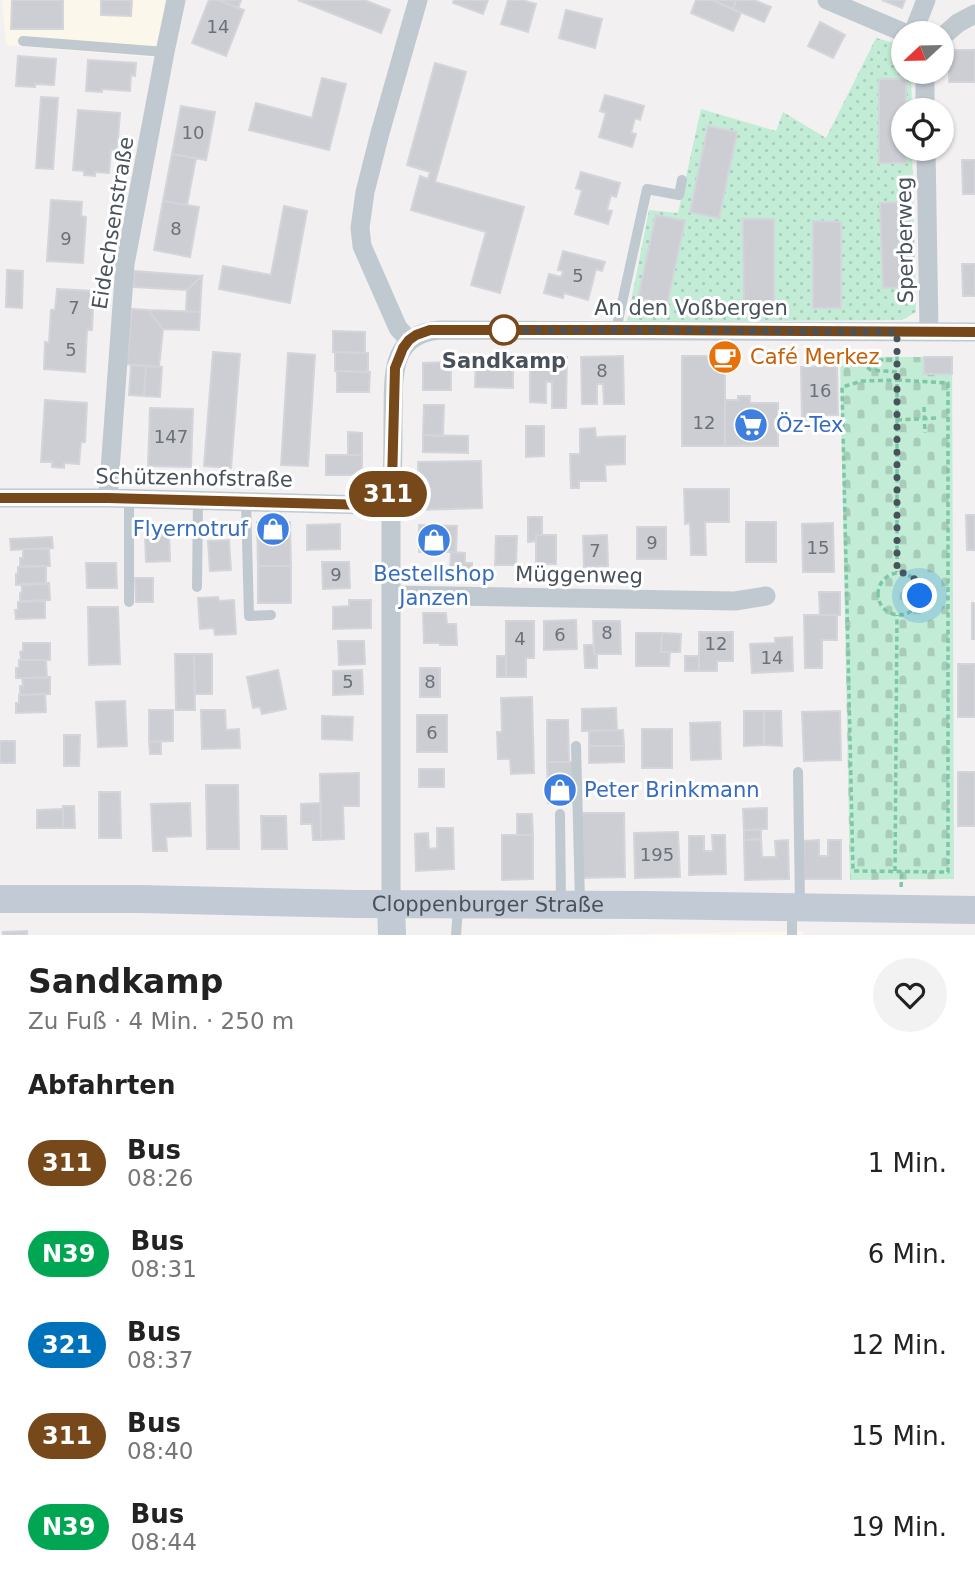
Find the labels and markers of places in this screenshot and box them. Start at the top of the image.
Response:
marker: Sandkamp [489,315,519,345]
cafe icon: Café Merkez [706,338,744,376]
place label: Café Merkez [750,345,880,369]
place label: Sandkamp [442,349,566,373]
supermarket icon: Öz-Tex [732,406,770,444]
place label: Öz-Tex [776,412,843,437]
shop icon: Flyernotruf [254,510,292,548]
place label: Flyernotruf [133,517,249,541]
shop icon: Bestellshop Janzen [415,521,453,559]
place label: Bestellshop Janzen [373,562,495,610]
shop icon: Peter Brinkmann [541,771,579,809]
place label: Peter Brinkmann [584,778,760,802]

